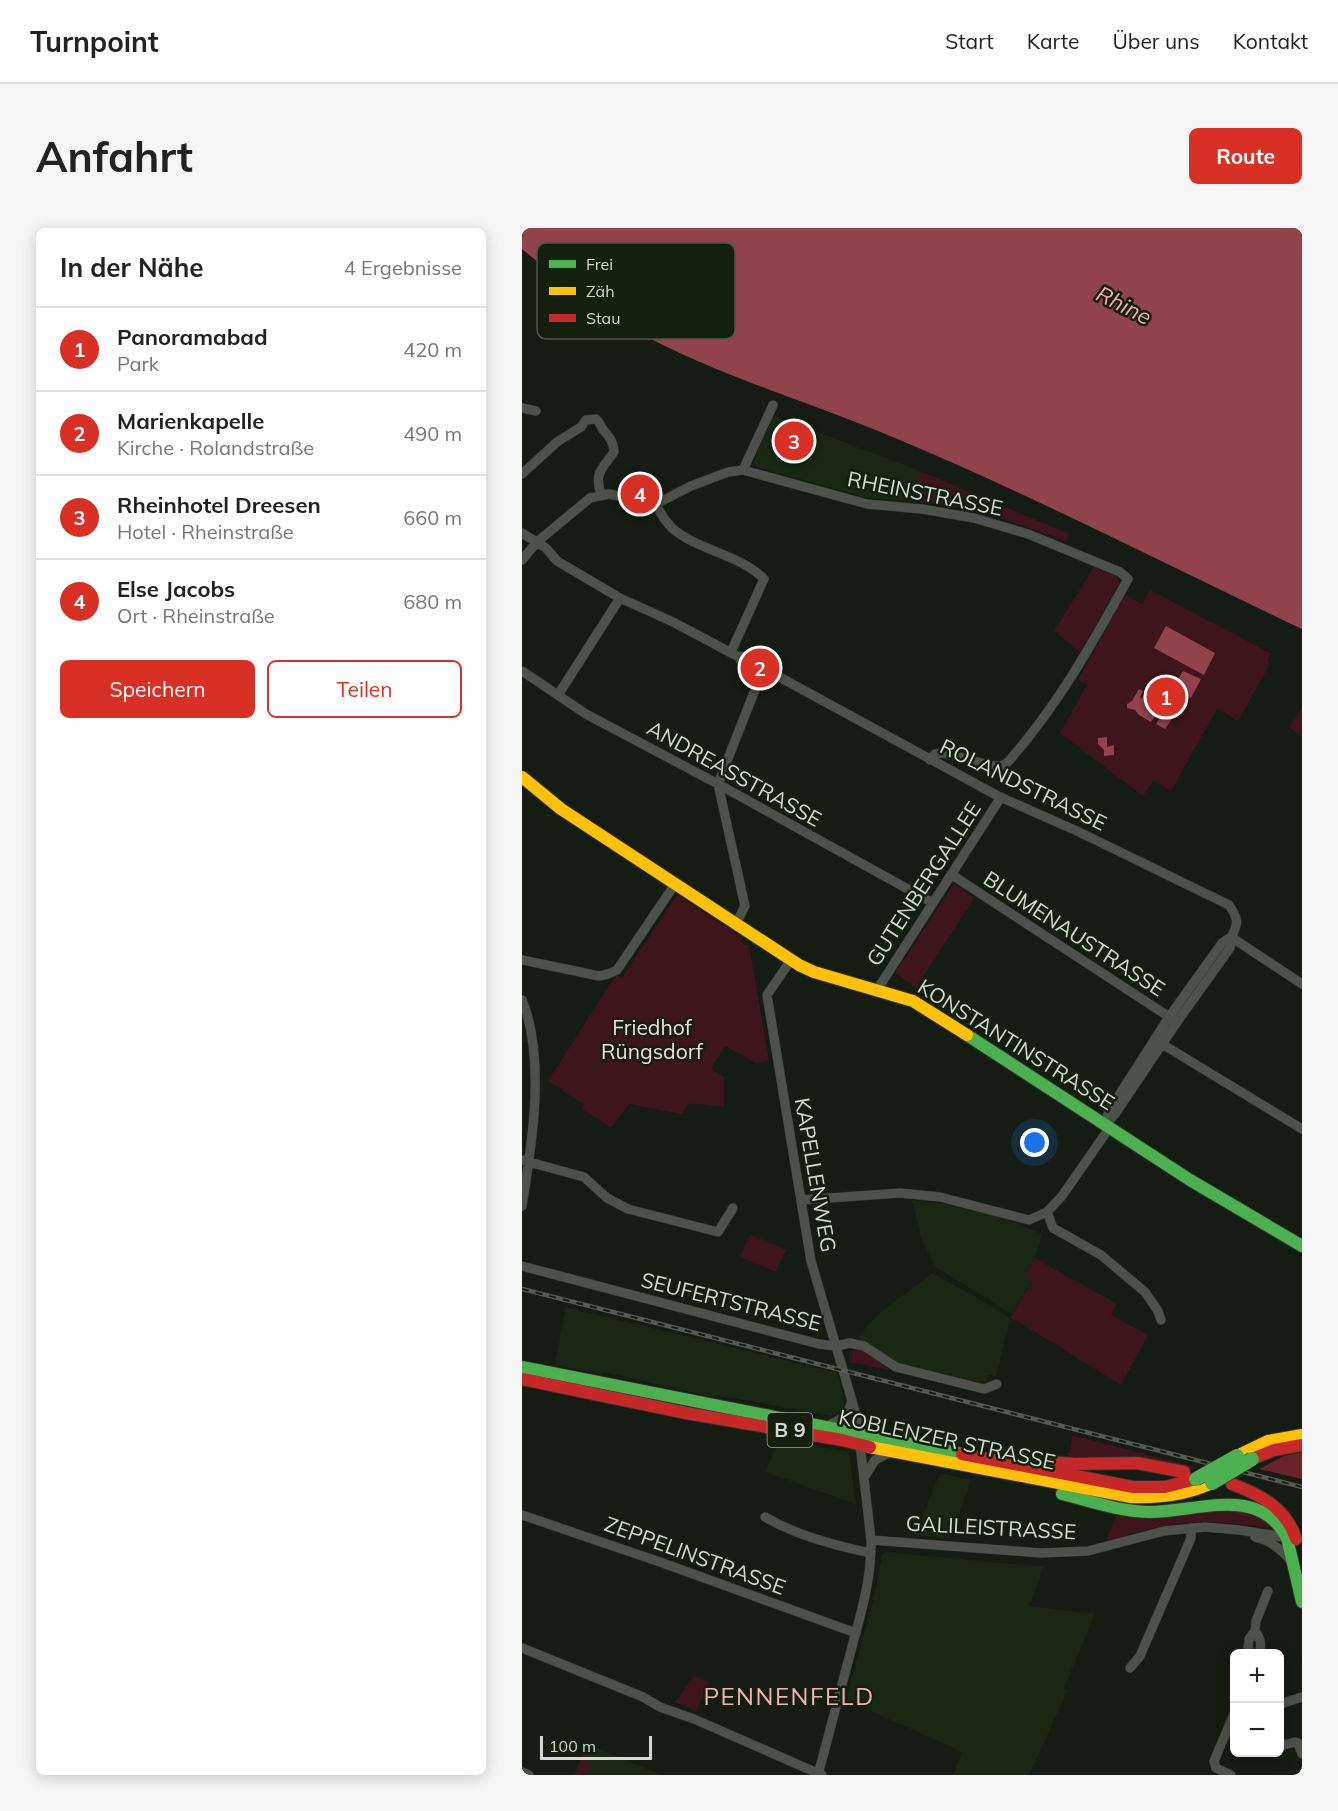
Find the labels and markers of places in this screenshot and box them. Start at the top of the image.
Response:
pin: 3 [774,418,814,464]
pin: 4 [620,472,660,516]
pin: 2 [740,646,780,690]
pin: 1 [1146,674,1186,720]

